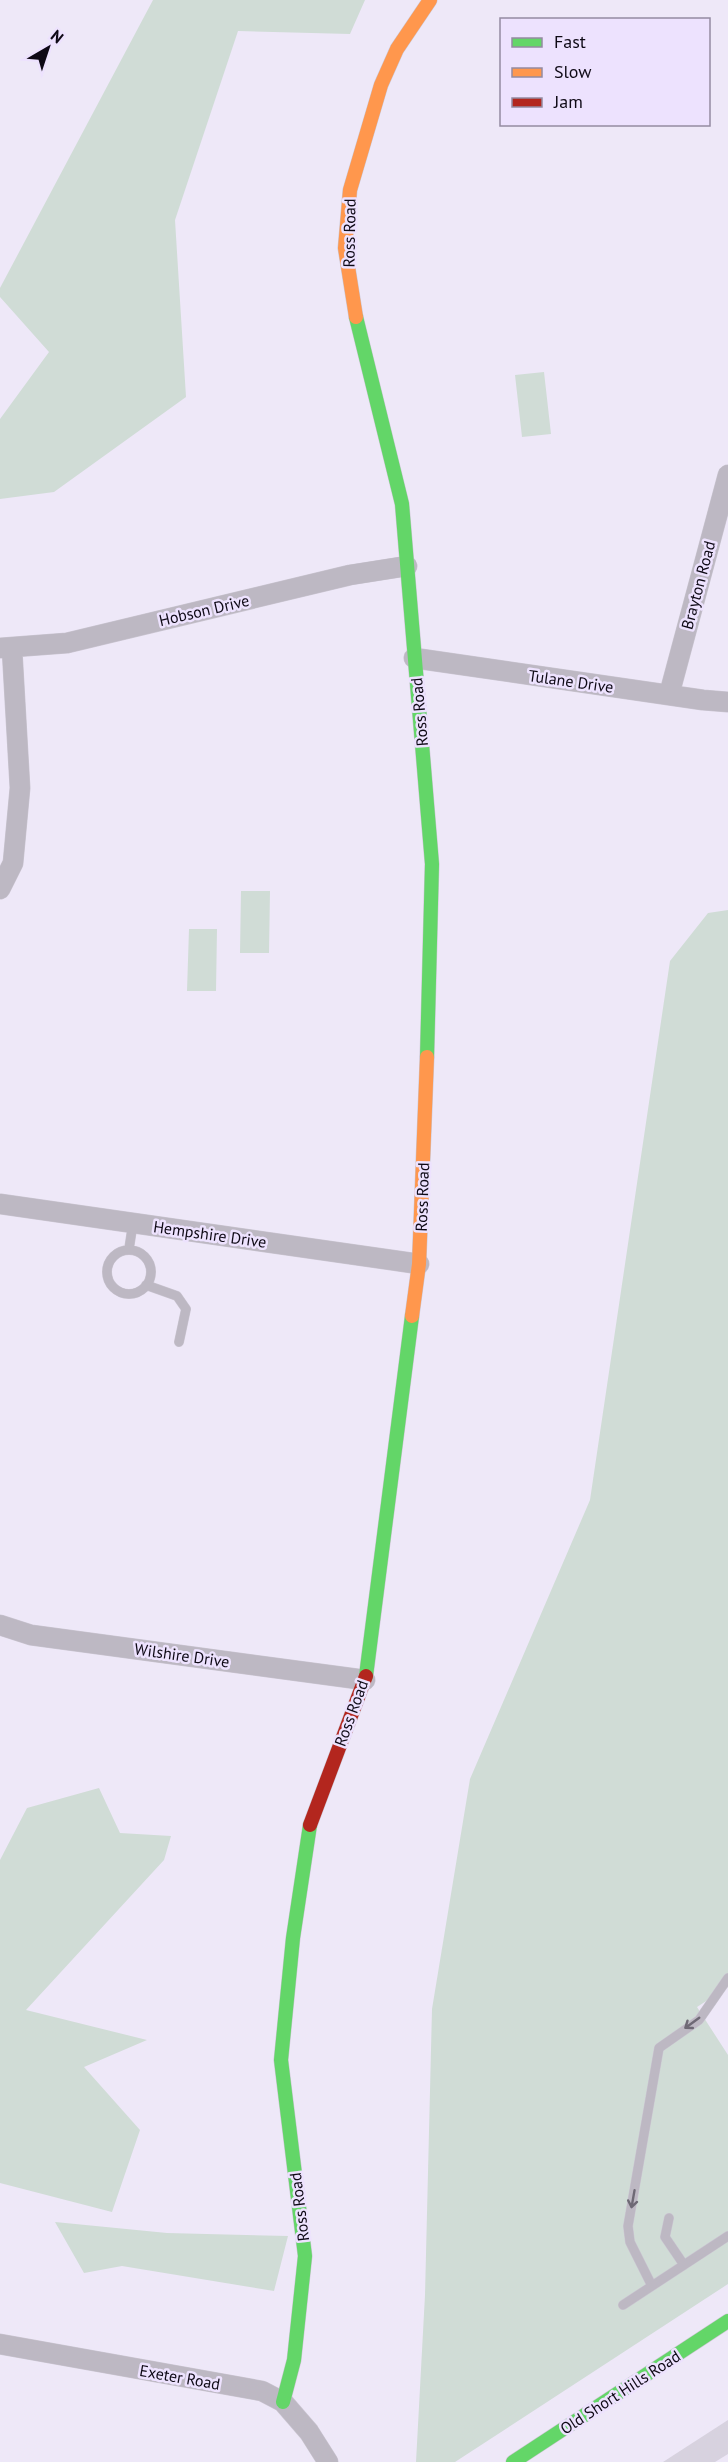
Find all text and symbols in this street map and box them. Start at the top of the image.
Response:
north arrow [18,18,78,78]
legend [500,18,710,126]
text: N [47,25,68,47]
text: Fast [554,30,586,53]
text: Slow [554,60,592,83]
text: Jam [553,90,583,113]
street label: Ross Road [338,198,360,268]
street label: Brayton Road [677,539,719,631]
street label: Hobson Drive [157,590,251,630]
street label: Tulane Drive [527,665,615,697]
street label: Ross Road [406,677,432,747]
street label: Ross Road [411,1162,433,1232]
street label: Hempshire Drive [152,1216,268,1252]
street label: Wilshire Drive [133,1638,231,1672]
street label: Ross Road [330,1677,372,1749]
one-way arrow [685,2017,701,2030]
street label: Ross Road [285,2172,313,2242]
one-way arrow [627,2189,638,2209]
street label: Old Short Hills Road [556,2346,684,2438]
street label: Exeter Road [138,2360,222,2394]

